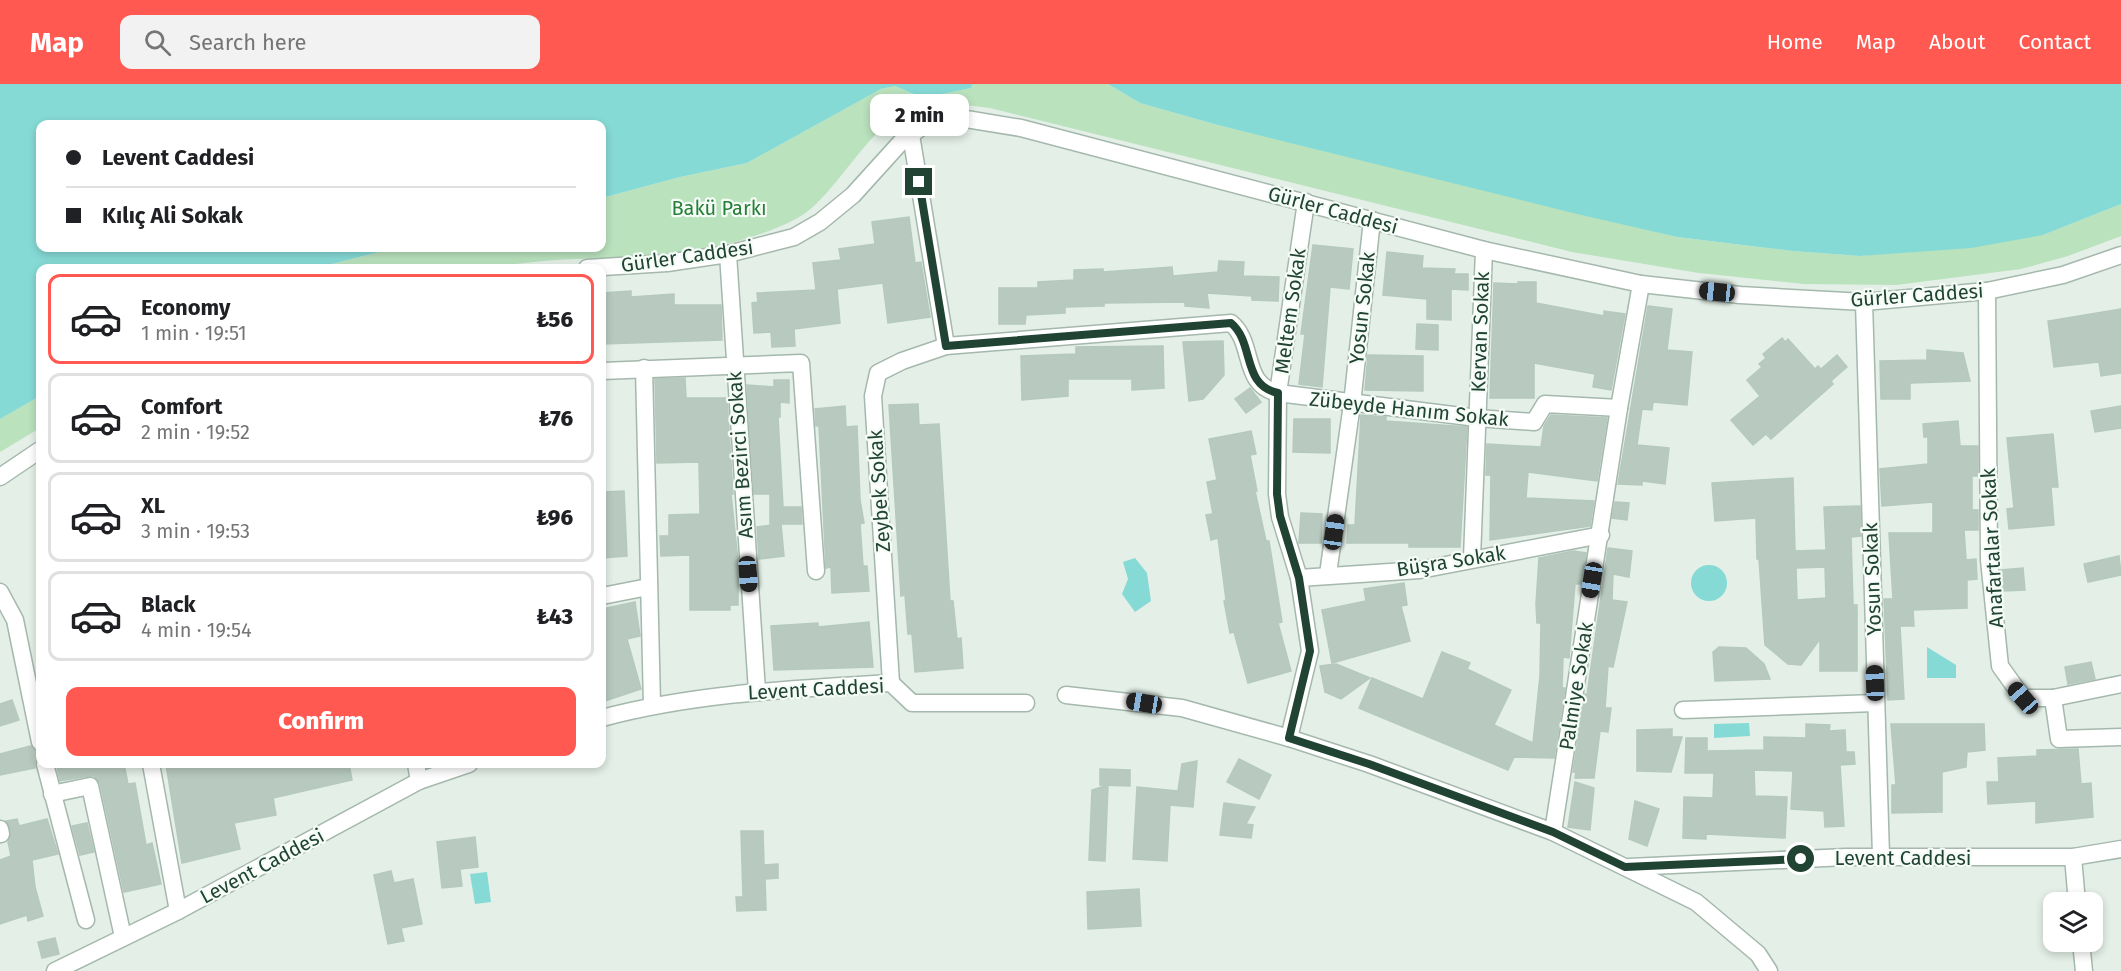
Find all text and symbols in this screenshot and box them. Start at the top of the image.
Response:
search box [120,15,540,69]
text: Map [30,26,84,59]
icon: search [141,26,174,59]
text: Search here [189,29,307,56]
text: Home [1767,29,1823,55]
text: Map [1856,29,1896,55]
text: About [1929,29,1986,55]
text: Contact [2019,29,2091,55]
callout: 2 min [870,95,968,137]
text: 2 min [895,103,944,127]
text: Levent Caddesi [102,144,254,171]
route end [905,168,932,195]
street label: Gürler Caddesi [1265,181,1401,239]
park label: Bakü Parkı [671,196,767,220]
text: Kılıç Ali Sokak [102,202,243,229]
street label: Gürler Caddesi [619,235,755,277]
street label: Meltem Sokak [1269,246,1311,375]
street label: Yosun Sokak [1344,250,1380,366]
street label: Kervan Sokak [1466,270,1494,393]
street label: Gürler Caddesi [1850,278,1984,312]
car [1698,281,1736,303]
icon: car [69,292,123,346]
text: Economy [141,294,230,321]
text: ₺56 [536,306,573,333]
text: 1 min · 19:51 [141,321,247,345]
street label: Asım Bezirci Sokak [722,370,758,539]
street label: Zübeyde Hanım Sokak [1308,387,1511,431]
icon: car [69,391,123,445]
text: Comfort [141,393,222,420]
text: ₺76 [539,405,573,432]
text: 2 min · 19:52 [141,420,250,444]
street label: Zeybek Sokak [863,428,895,553]
street label: Anafartalar Sokak [1976,467,2008,629]
icon: car [69,490,123,544]
text: XL [141,492,165,519]
text: ₺96 [536,504,573,531]
car [1323,513,1345,551]
text: 3 min · 19:53 [141,519,250,543]
street label: Yosun Sokak [1858,521,1886,636]
street label: Büşra Sokak [1395,540,1508,582]
car [738,555,758,593]
car [1580,561,1604,599]
icon: car [69,589,123,643]
text: Black [141,591,196,618]
text: ₺43 [536,603,573,630]
text: 4 min · 19:54 [141,618,252,642]
street label: Palmiye Sokak [1554,619,1598,752]
car [1865,665,1885,701]
street label: Levent Caddesi [747,673,885,705]
car [2004,679,2042,717]
button: Confirm [66,687,576,756]
car [1125,691,1163,715]
street label: Levent Caddesi [196,823,328,909]
route start [1787,845,1814,872]
street label: Levent Caddesi [1835,846,1971,870]
map controls [2043,892,2103,952]
button: layers [2043,892,2103,952]

